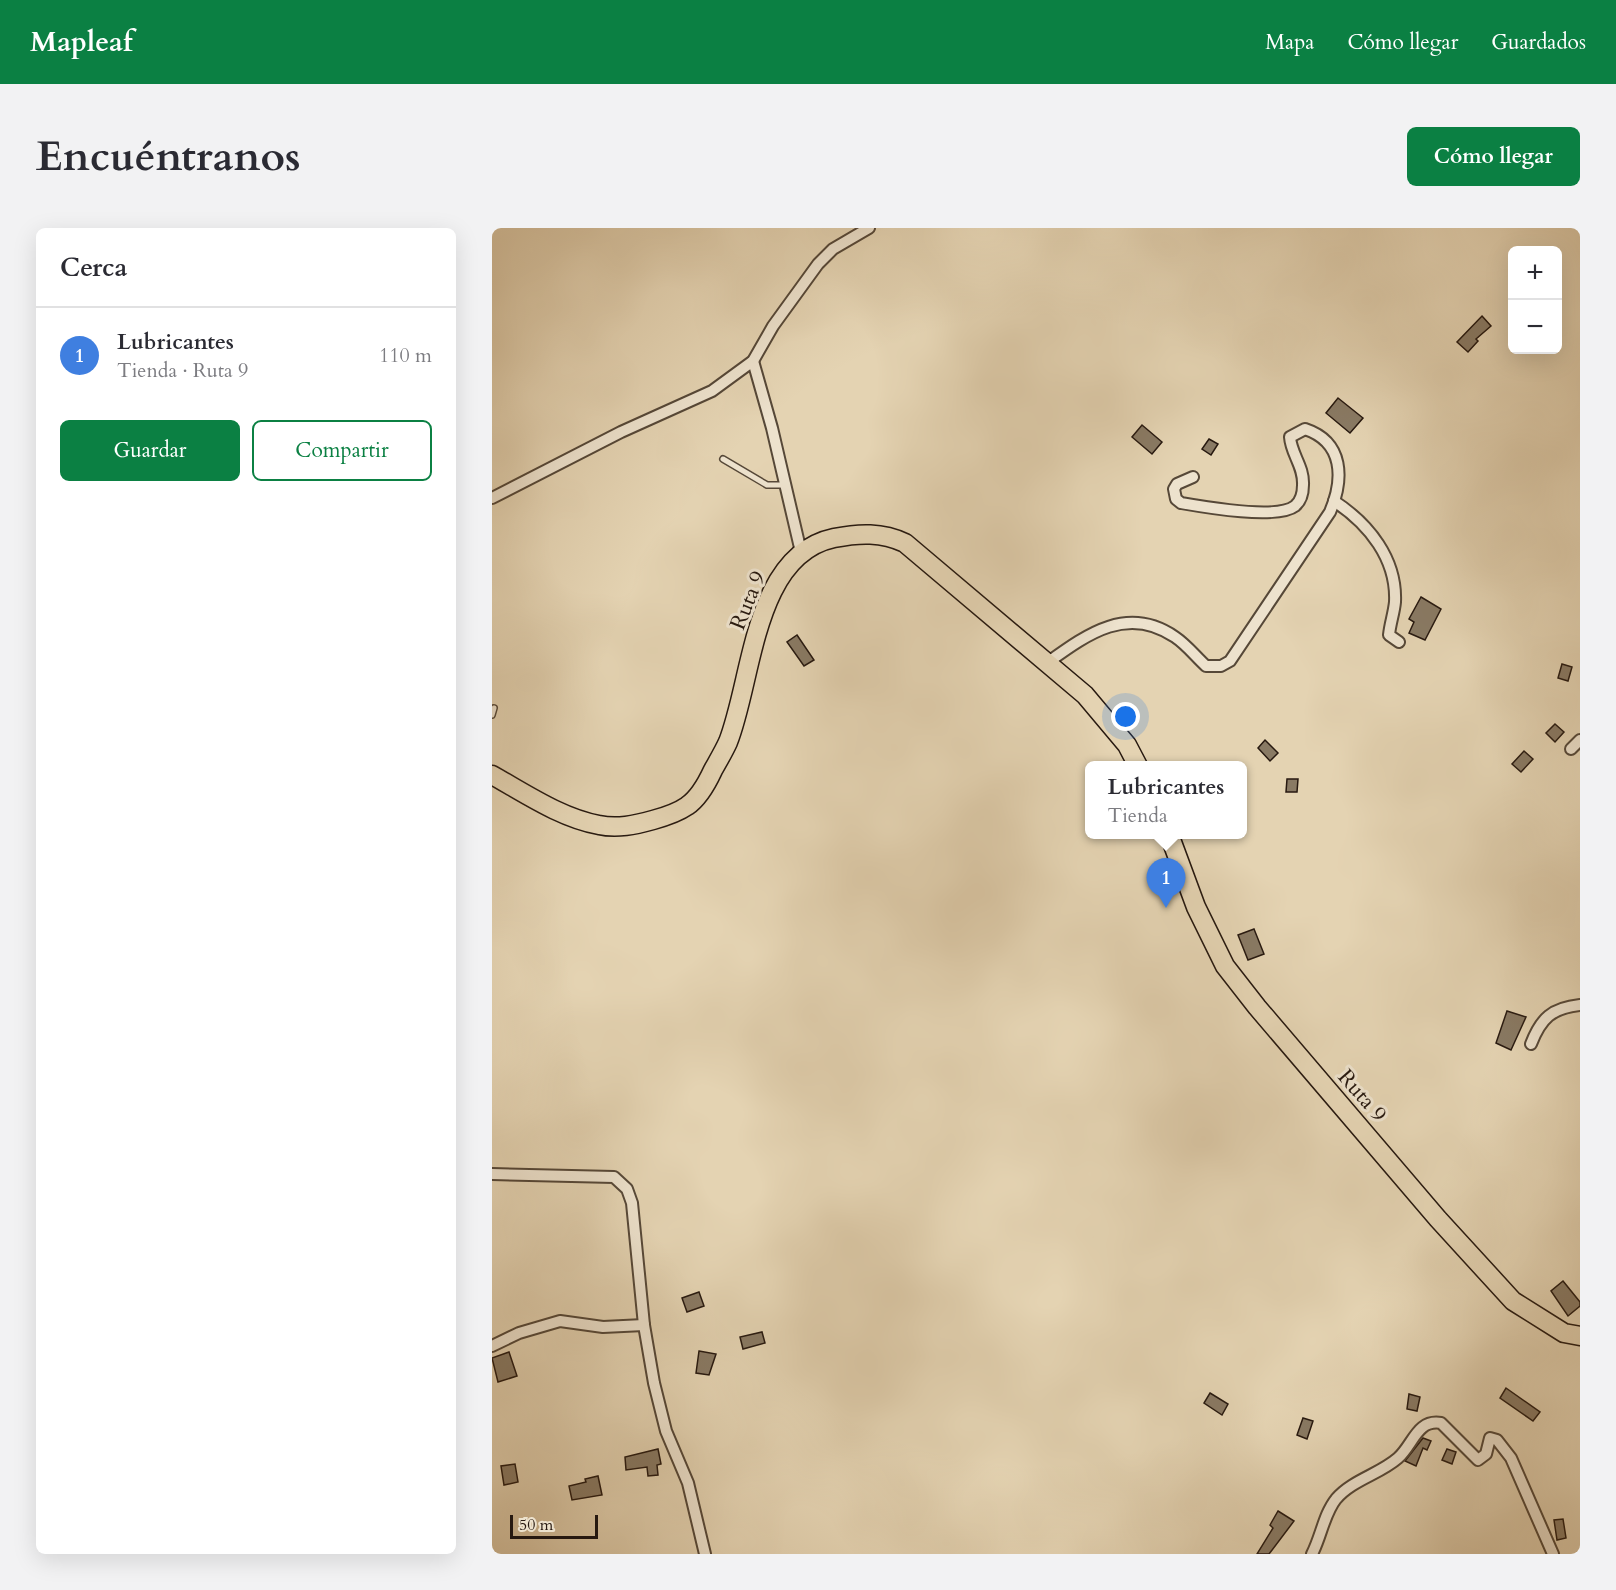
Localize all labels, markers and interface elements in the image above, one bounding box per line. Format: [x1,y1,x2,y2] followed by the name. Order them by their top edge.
[30,23,133,61] text: Mapleaf
[1265,28,1314,57] text: Mapa
[1347,28,1458,57] text: Cómo llegar
[1491,28,1586,57] text: Guardados
[1407,127,1580,186] button: Cómo llegar
[36,128,301,185] text: Encuéntranos
[1508,246,1562,354] map controls
[1508,246,1562,300] button: +
[60,250,127,285] text: Cerca
[1508,300,1562,354] button: −
[117,327,234,357] text: Lubricantes
[74,342,85,369] text: 1
[379,342,432,369] text: 110 m
[117,357,248,384] text: Tienda · Ruta 9
[60,420,240,481] button: Guardar
[252,420,432,481] button: Compartir
[723,566,773,634] street label: Ruta 9
[1111,702,1140,731] your location
[1085,761,1247,839] popup
[1108,772,1225,802] text: Lubricantes
[1108,802,1168,829] text: Tienda
[1146,858,1186,908] pin: 1
[1331,1063,1394,1128] street label: Ruta 9
[510,1512,598,1540] scale bar
[519,1514,553,1536] text: 50 m

